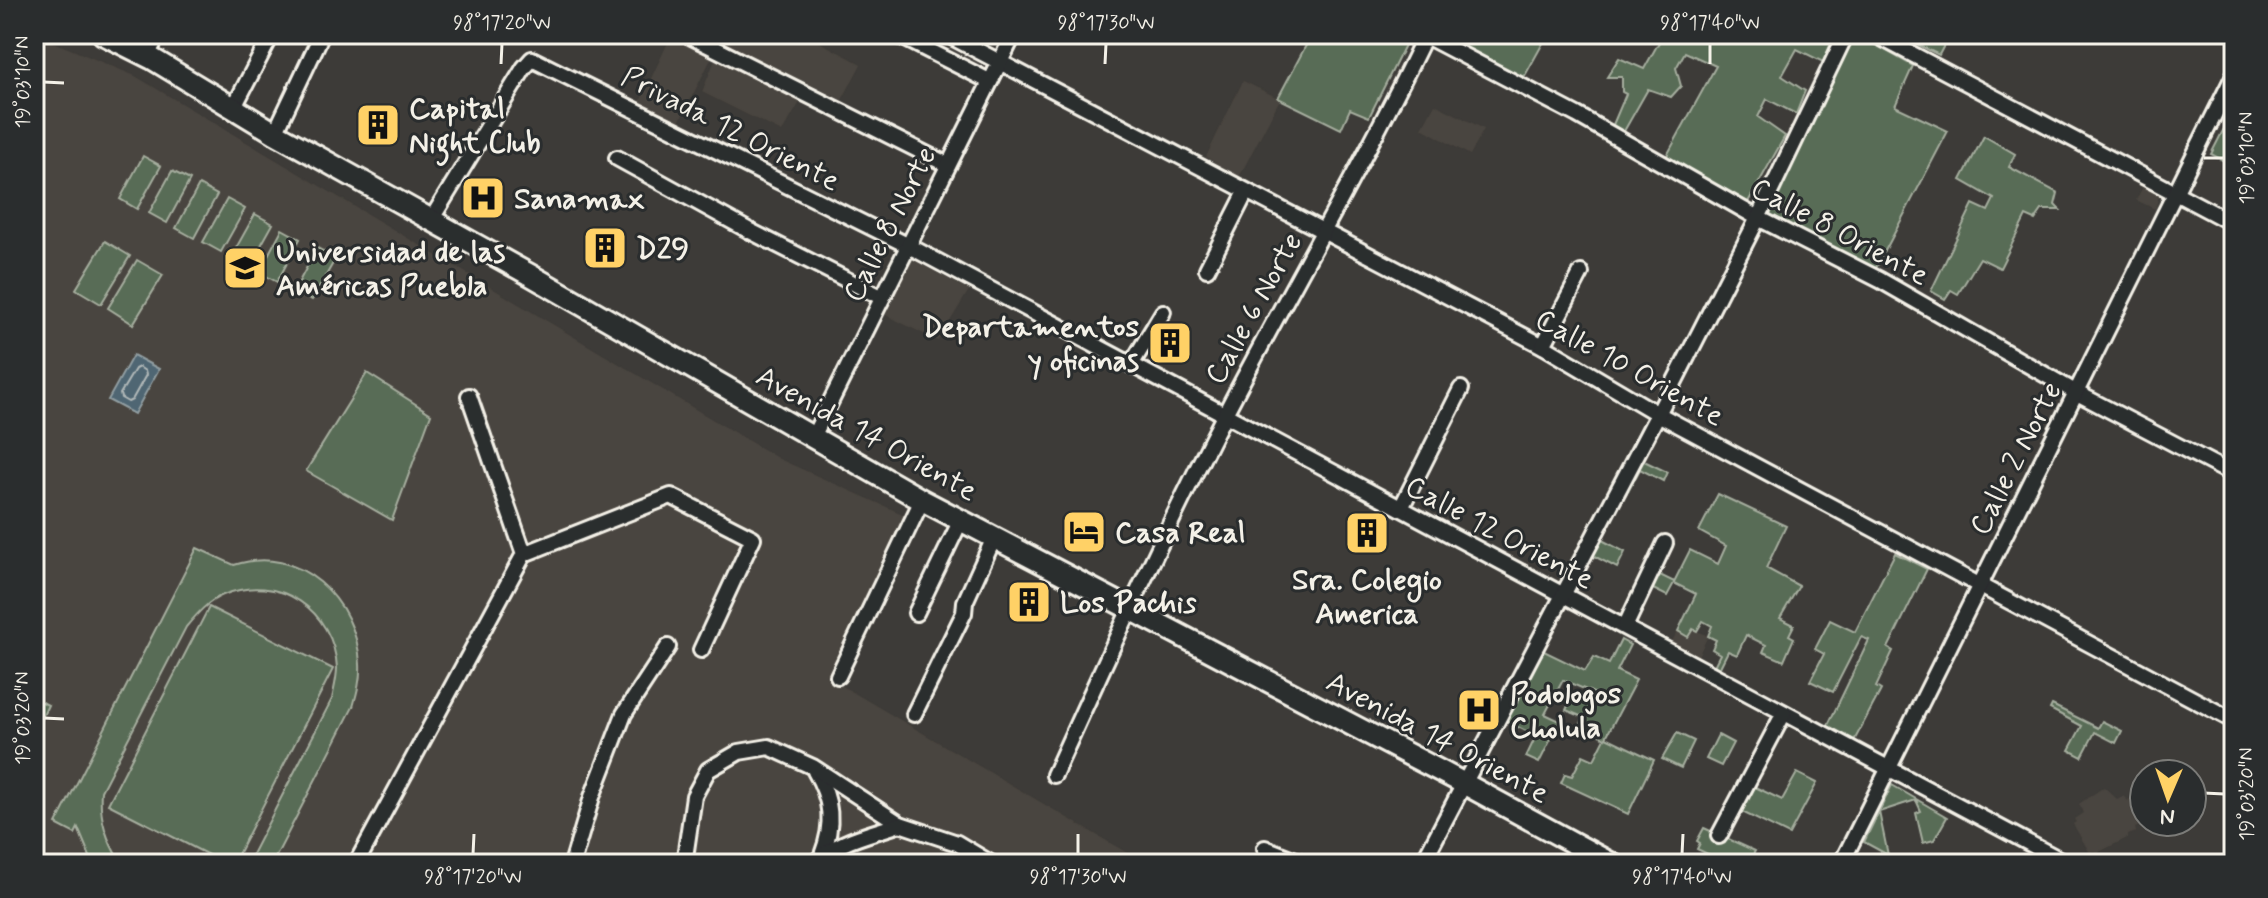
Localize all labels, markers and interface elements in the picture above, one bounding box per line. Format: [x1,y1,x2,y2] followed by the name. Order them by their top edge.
[453,10,551,37] text: 98°17'20"W
[1058,10,1154,37] text: 98°17'30"W
[1660,10,1760,37] text: 98°17'40"W
[10,36,37,128] text: 19°03'10"N
[614,57,846,201] street label: Privada 12 Oriente
[409,90,541,167] place label: Capital Night Club
[354,101,402,149] building icon: Capital Night Club
[2234,112,2261,204] text: 19°03'10"N
[834,140,946,309] street label: Calle 8 Norte
[1744,169,1935,296] street label: Calle 8 Oriente
[459,174,507,222] hospital icon: Sanamax
[514,180,645,219] place label: Sanamax
[581,224,629,272] building icon: D29
[1197,226,1312,392] street label: Calle 6 Norte
[636,230,689,269] place label: D29
[276,233,505,306] place label: Universidad de las Américas Puebla
[221,244,269,292] school or university icon: Universidad de las Américas Puebla
[1528,300,1731,436] street label: Calle 10 Oriente
[922,308,1140,381] place label: Departamentos y oficinas
[1146,319,1194,367] building icon: Departamentos y oficinas
[749,357,984,511] street label: Avenida 14 Oriente
[1961,375,2072,542] street label: Calle 2 Norte
[1398,467,1601,599] street label: Calle 12 Oriente
[1060,508,1108,556] hotel icon: Casa Real
[1343,509,1391,557] building icon: Sra. Colegio America
[1115,514,1246,553] place label: Casa Real
[1292,561,1442,634] place label: Sra. Colegio America
[1005,578,1053,626] building icon: Los Pachis
[1060,584,1197,623] place label: Los Pachis
[1319,663,1556,814] street label: Avenida 14 Oriente
[10,671,37,765] text: 19°03'20"N
[1510,675,1622,748] place label: Podologos Cholula
[1455,686,1503,734] hospital icon: Podologos Cholula
[2234,747,2261,841] text: 19°03'20"N
[2128,758,2208,838] north arrow
[2160,802,2175,830] text: N
[424,864,522,891] text: 98°17'20"W
[1030,864,1126,891] text: 98°17'30"W
[1632,864,1732,891] text: 98°17'40"W

